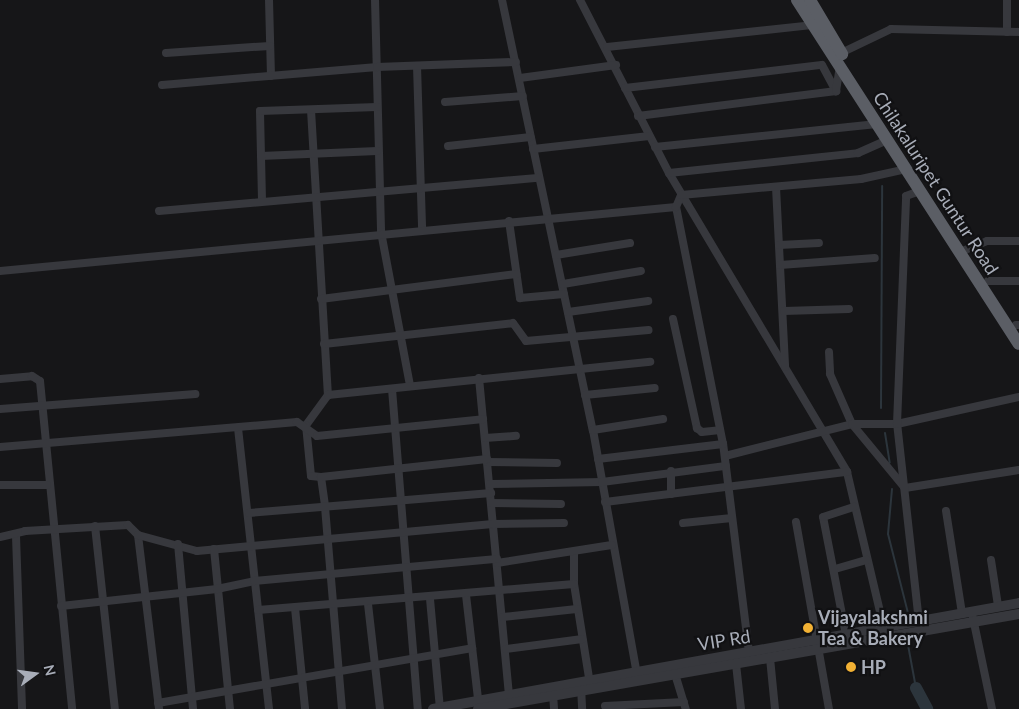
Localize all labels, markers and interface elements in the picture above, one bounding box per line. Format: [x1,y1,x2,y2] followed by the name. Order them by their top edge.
[869,87,1003,279] street label: Chilakaluripet Guntur Road
[818,607,928,650] place label: Vijayalakshmi Tea & Bakery
[802,622,814,634] marker: Vijayalakshmi Tea & Bakery
[696,625,752,655] street label: VIP Rd
[10,649,60,699] north arrow
[861,656,886,678] place label: HP
[845,661,857,673] marker: HP
[40,663,60,678] text: N

